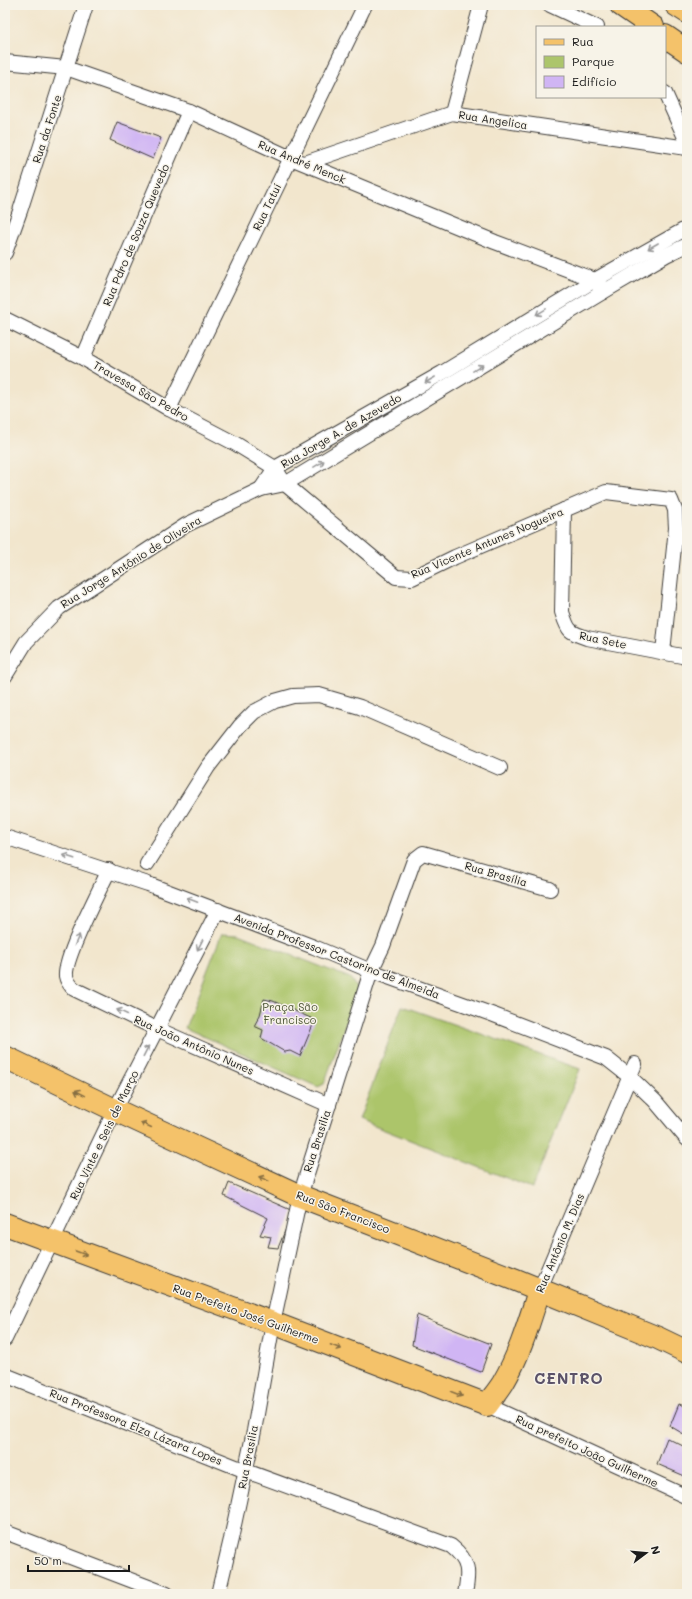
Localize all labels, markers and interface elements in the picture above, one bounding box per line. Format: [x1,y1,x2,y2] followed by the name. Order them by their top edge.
[536,26,666,98] legend
[572,33,594,49] text: Rua
[572,53,615,69] text: Parque
[572,73,616,89] text: Edifício
[28,92,65,165] street label: Rua da Fonte
[457,107,529,132] street label: Rua Angelica
[256,136,349,187] street label: Rua André Menck
[99,161,172,308] street label: Rua Pdro de Souza Quevedo
[249,181,284,233] street label: Rua Tatuí
[648,242,659,250] one-way arrow
[535,309,547,317] one-way arrow
[91,357,192,424] street label: Travessa São Pedro
[472,364,483,372] one-way arrow
[424,376,436,384] one-way arrow
[278,390,404,471] street label: Rua Jorge A. de Azevedo
[313,460,324,468] one-way arrow
[408,503,566,582] street label: Rua Vicente Antunes Nogueira
[58,512,204,611] street label: Rua Jorge Antônio de Oliveira
[578,627,628,652] street label: Rua Sete
[63,853,76,860] one-way arrow
[463,857,529,890] street label: Rua Brasília
[186,896,198,904] one-way arrow
[232,909,442,1002] street label: Avenida Professor Castorino de Almeida
[74,935,81,947] one-way arrow
[196,939,203,951] one-way arrow
[262,999,318,1027] park label: Praça São Francisco
[116,1008,128,1015] one-way arrow
[132,1011,257,1078] street label: Rua João Antônio Nunes
[142,1045,150,1057] one-way arrow
[66,1067,142,1202] street label: Rua Vinte e Seis de Março
[74,1089,86,1096] one-way arrow
[299,1108,334,1174] street label: Rua Brasília
[141,1121,153,1128] one-way arrow
[259,1175,271,1182] one-way arrow
[294,1187,393,1237] street label: Rua São Francisco
[532,1191,587,1295] street label: Rua Antônio M. Dias
[74,1250,86,1258] one-way arrow
[171,1280,321,1347] street label: Rua Prefeito José Guilherme
[330,1344,342,1352] one-way arrow
[534,1368,604,1388] district label: CENTRO
[48,1385,225,1468] street label: Rua Professora Elza Lázara Lopes
[451,1390,463,1398] one-way arrow
[513,1411,661,1490] street label: Rua prefeito João Guilherme
[234,1424,261,1490] street label: Rua Brasília
[626,1533,666,1573] north arrow
[648,1544,664,1556] text: N
[28,1547,129,1573] scale bar
[34,1552,62,1568] text: 50 m

